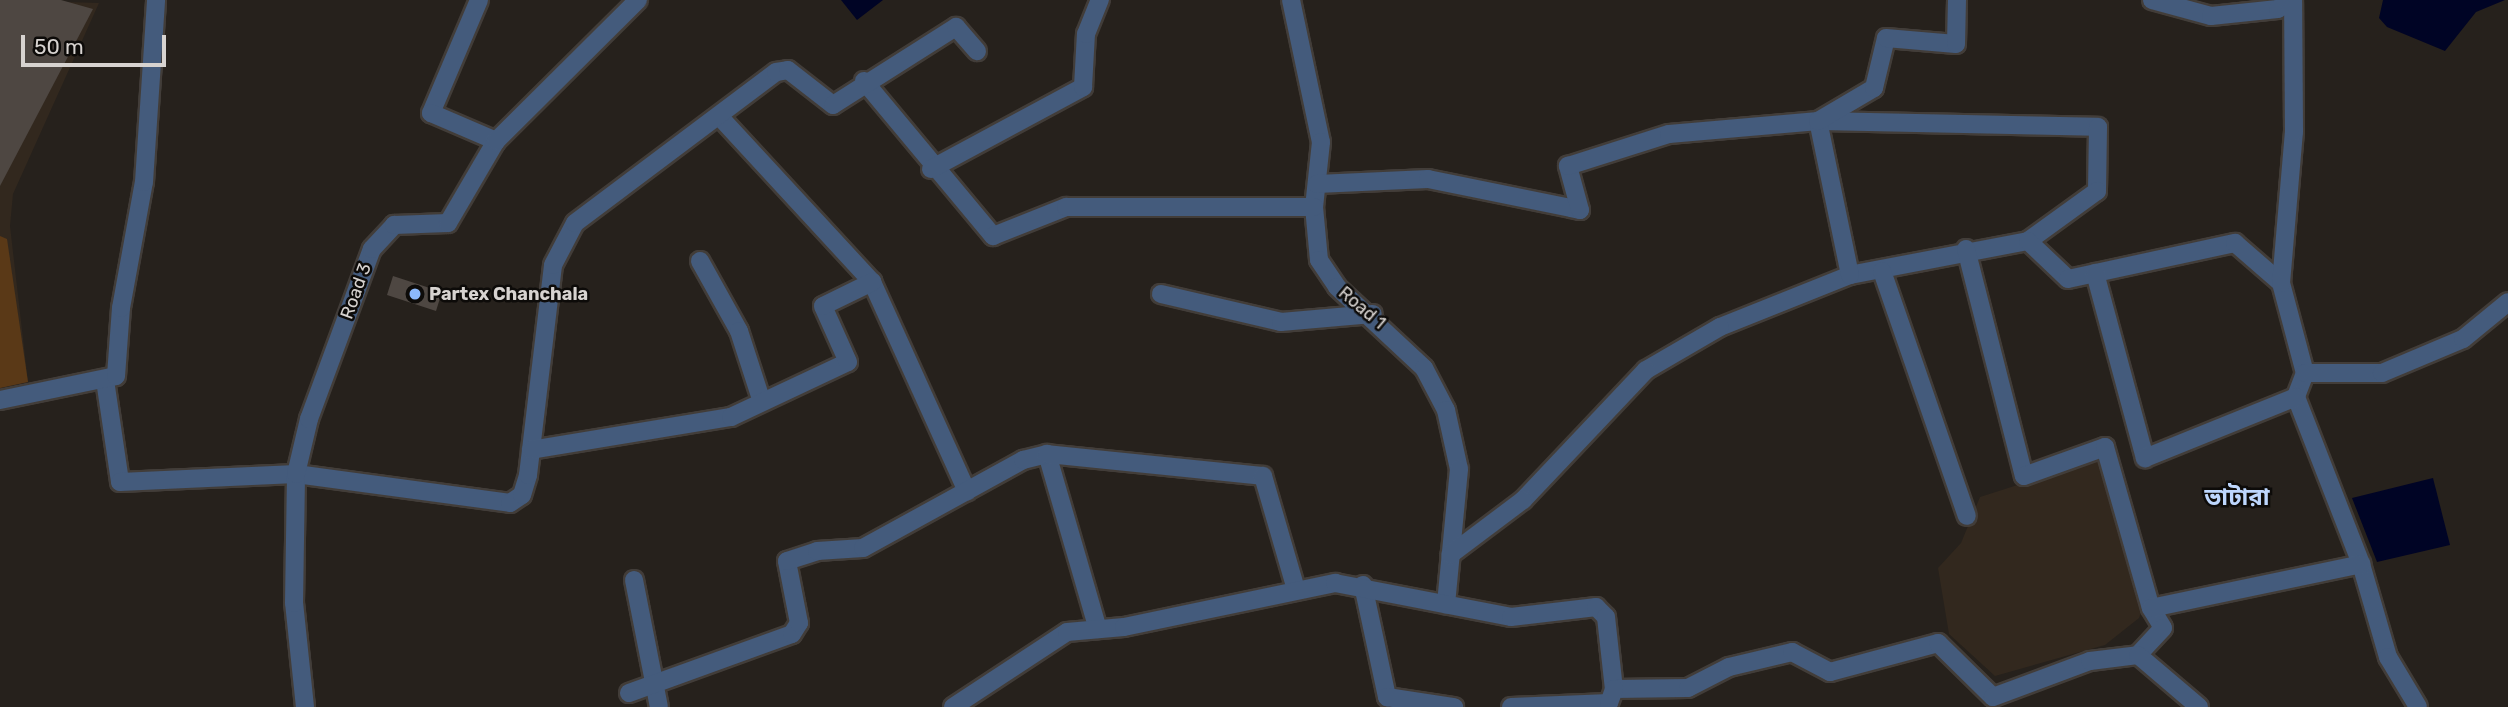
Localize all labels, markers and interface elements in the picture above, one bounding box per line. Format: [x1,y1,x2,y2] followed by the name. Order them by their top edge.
[24,21,170,65] scale bar
[34,34,84,59] text: 50 m
[336,260,376,322] street label: Road 3
[1334,282,1390,334] street label: Road 1
[429,283,588,305] place label: Partex Chanchala
[407,286,423,302] marker: Partex Chanchala
[2204,484,2270,512] district label: ভাটারা

